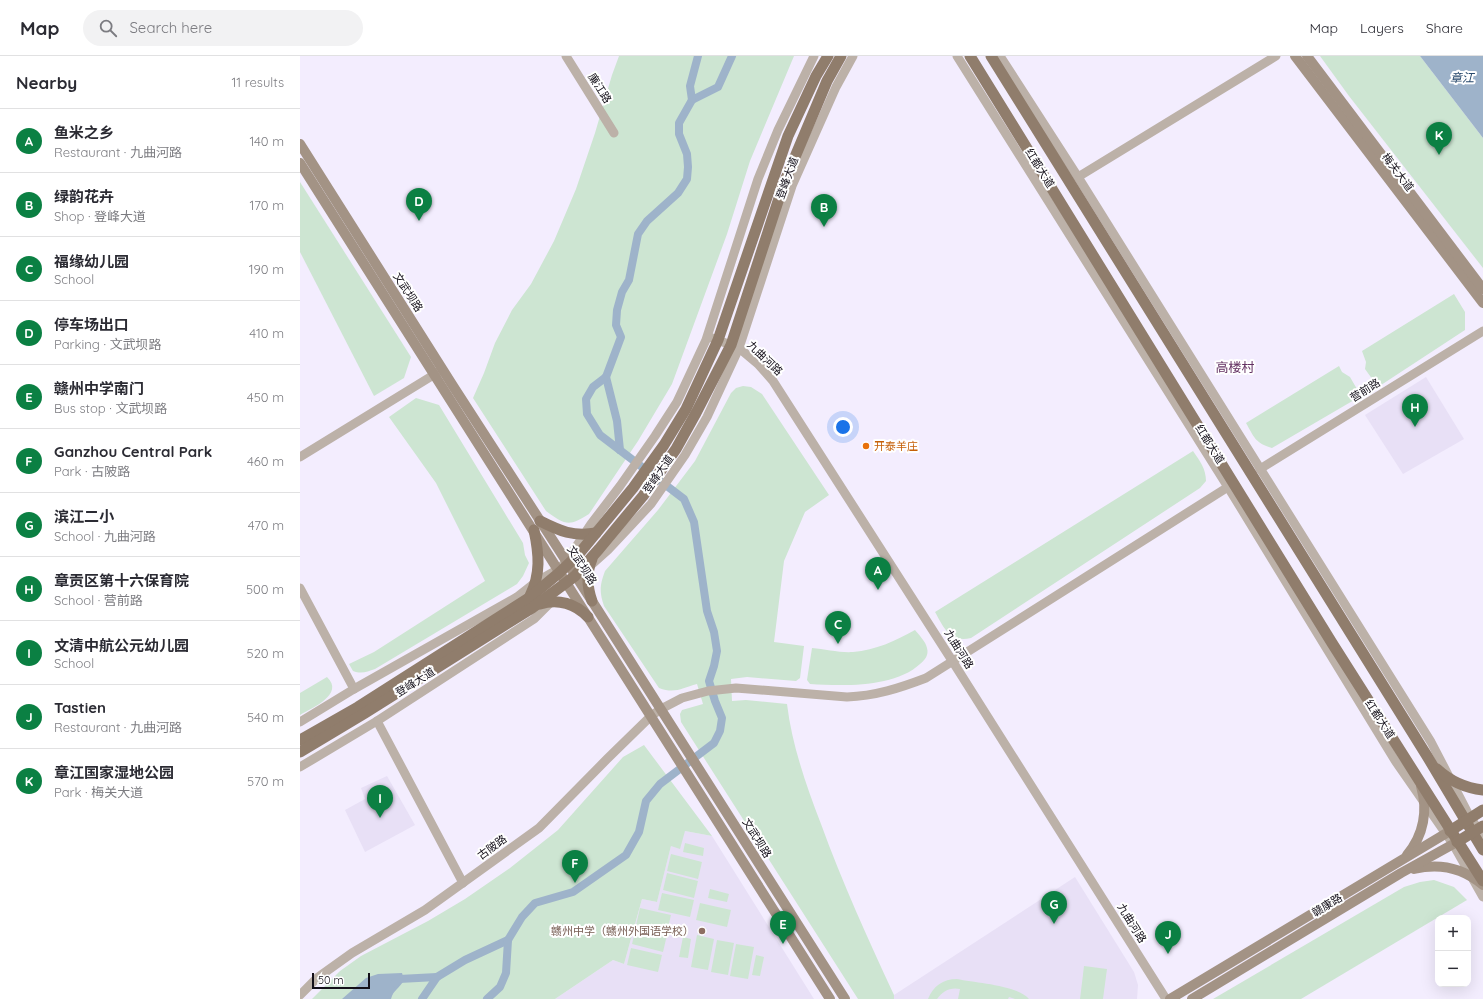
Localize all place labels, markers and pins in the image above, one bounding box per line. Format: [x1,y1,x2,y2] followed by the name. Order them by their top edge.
[1426,122,1452,155] pin: K
[406,188,432,221] pin: D
[811,194,837,227] pin: B
[1402,394,1428,427] pin: H
[874,439,918,453] place label: 开泰羊庄
[861,441,871,451] marker: 开泰羊庄
[865,557,891,590] pin: A
[825,611,851,644] pin: C
[367,785,393,818] pin: I
[562,850,588,883] pin: F
[1041,891,1067,924] pin: G
[770,911,796,944] pin: E
[1155,921,1181,954] pin: J
[551,924,694,938] place label: 赣州中学（赣州外国语学校）
[697,926,707,936] marker: 赣州中学（赣州外国语学校）

